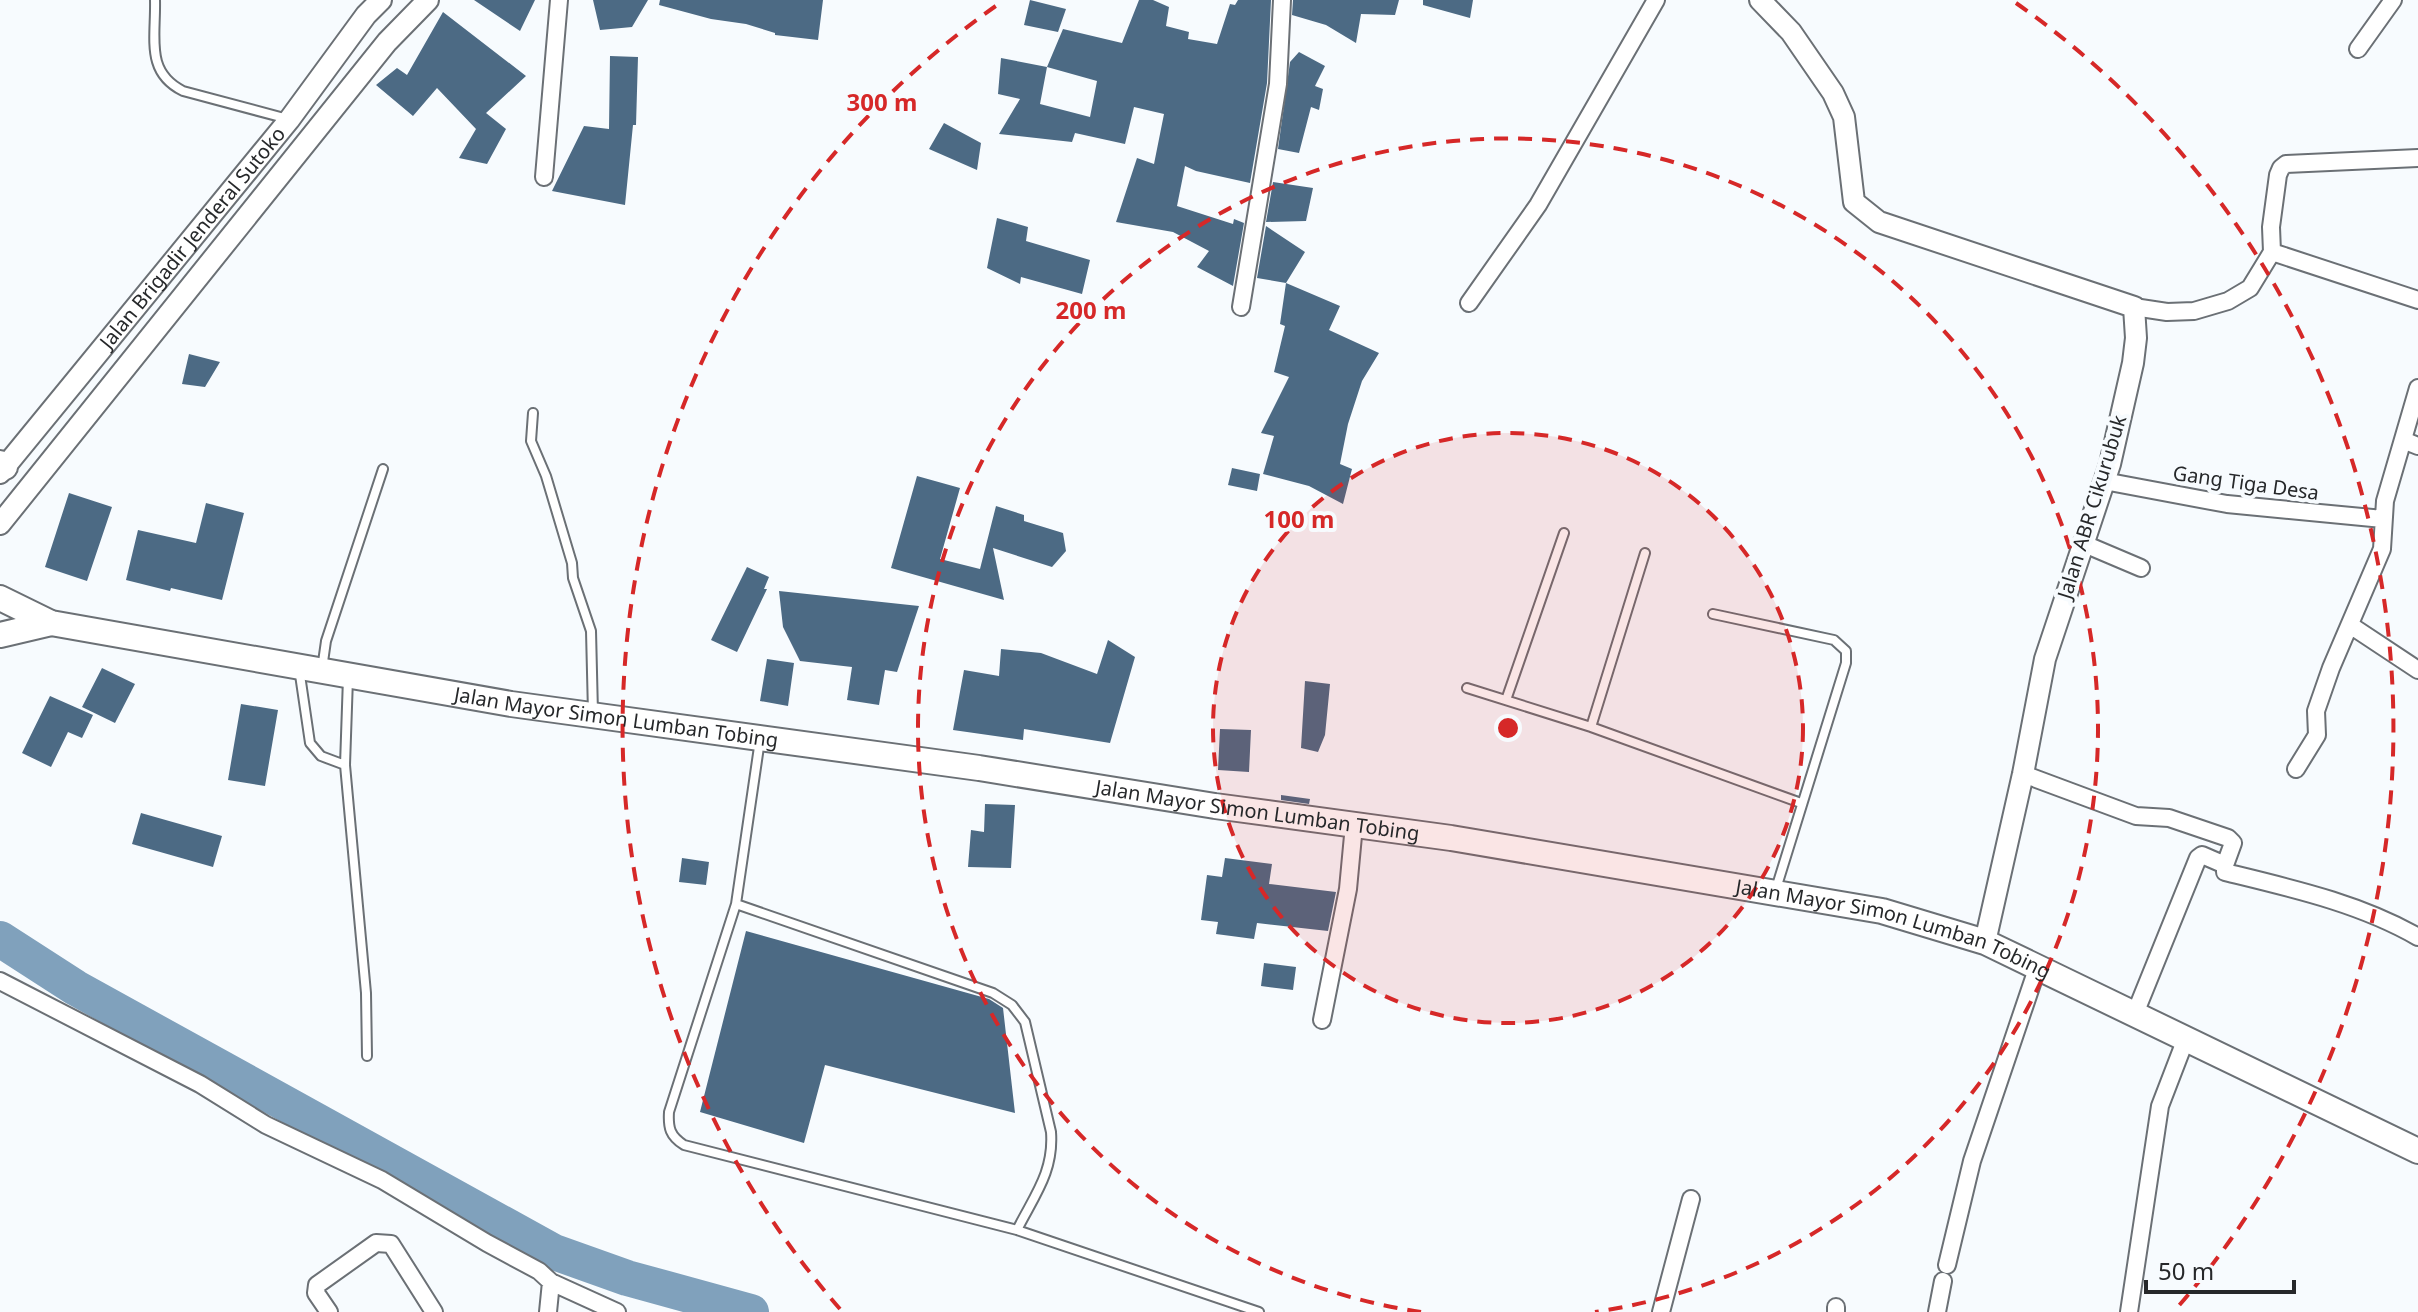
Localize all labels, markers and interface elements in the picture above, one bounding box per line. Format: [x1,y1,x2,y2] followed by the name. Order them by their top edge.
[847,85,917,118] text: 300 m
[92,121,291,356] street label: Jalan Brigadir Jenderal Sutoko
[1056,293,1126,326] text: 200 m
[2050,411,2132,604] street label: Jalan ABR Cikurubuk
[2171,459,2321,506] street label: Gang Tiga Desa
[1264,502,1334,535] text: 100 m
[450,680,780,753] street label: Jalan Mayor Simon Lumban Tobing
[1494,714,1522,742] centre of rings
[1092,773,1421,847] street label: Jalan Mayor Simon Lumban Tobing
[1732,872,2055,985] street label: Jalan Mayor Simon Lumban Tobing
[2146,1244,2294,1294] scale bar
[2158,1254,2214,1287] text: 50 m

